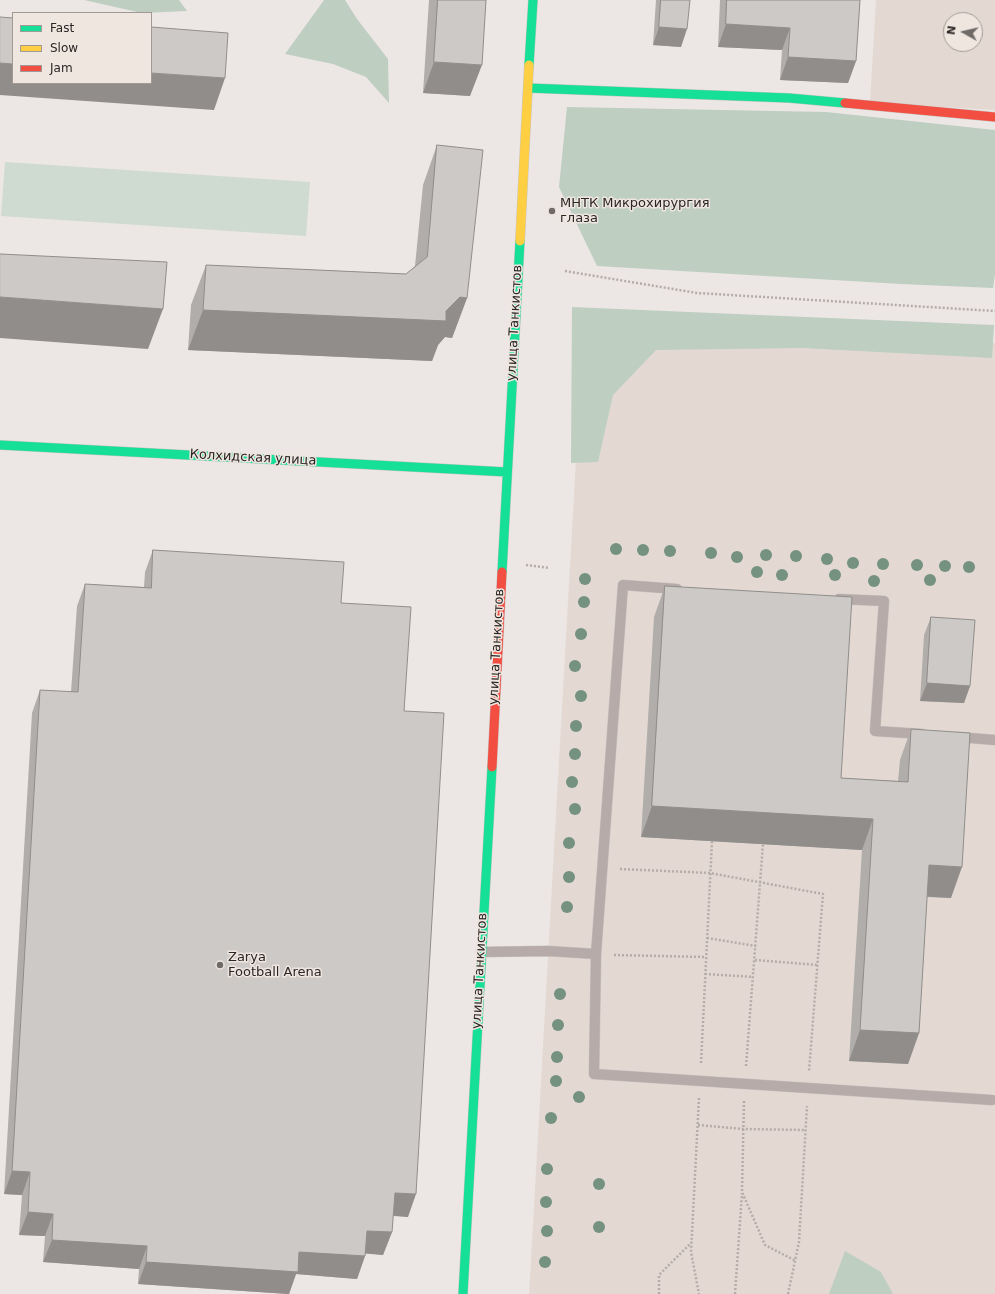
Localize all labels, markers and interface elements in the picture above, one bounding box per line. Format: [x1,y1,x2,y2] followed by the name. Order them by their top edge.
[12,12,152,84] legend
[943,12,983,52] north arrow
[50,21,74,35] text: Fast
[945,25,959,36] text: N
[50,41,78,55] text: Slow
[50,61,73,75] text: Jam
[560,196,709,227] place label: МНТК Микрохирургия глаза
[547,206,557,216] marker: МНТК Микрохирургия глаза
[504,264,526,382] street label: улица Танкистов
[189,447,317,469] street label: Колхидская улица
[486,588,508,706] street label: улица Танкистов
[469,912,491,1030] street label: улица Танкистов
[228,950,322,981] place label: Zarya Football Arena
[215,960,225,970] marker: Zarya Football Arena

